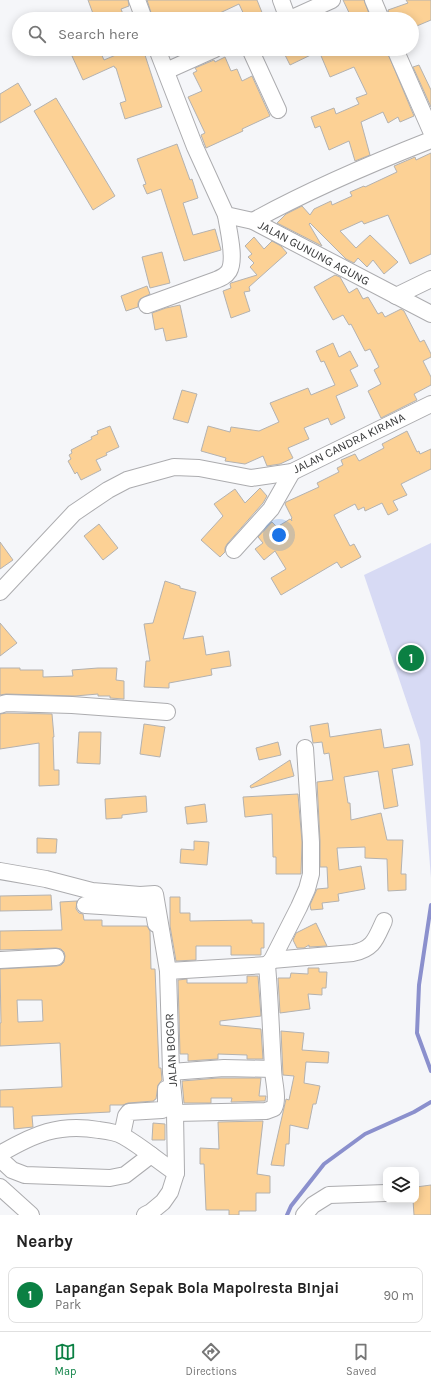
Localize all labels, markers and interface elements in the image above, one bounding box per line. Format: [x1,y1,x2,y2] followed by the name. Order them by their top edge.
[12,12,419,56] search box
[26,23,48,45] icon: search
[58,25,139,43] text: Search here
[256,218,372,288] street label: JALAN GUNUNG AGUNG
[291,410,407,476] street label: JALAN CANDRA KIRANA
[269,525,289,545] your location
[398,643,424,673] pin: 1
[162,1013,180,1087] street label: JALAN BOGOR
[383,1167,419,1203] map controls
[383,1167,419,1203] button: layers
[16,1231,73,1251] text: Nearby
[55,1279,339,1297] text: Lapangan Sepak Bola Mapolresta BInjai
[28,1288,32,1303] text: 1
[383,1288,414,1303] text: 90 m
[55,1297,81,1312] text: Park
[54,1341,76,1378] tab: Map
[185,1341,237,1378] tab: Directions
[346,1341,377,1378] tab: Saved

